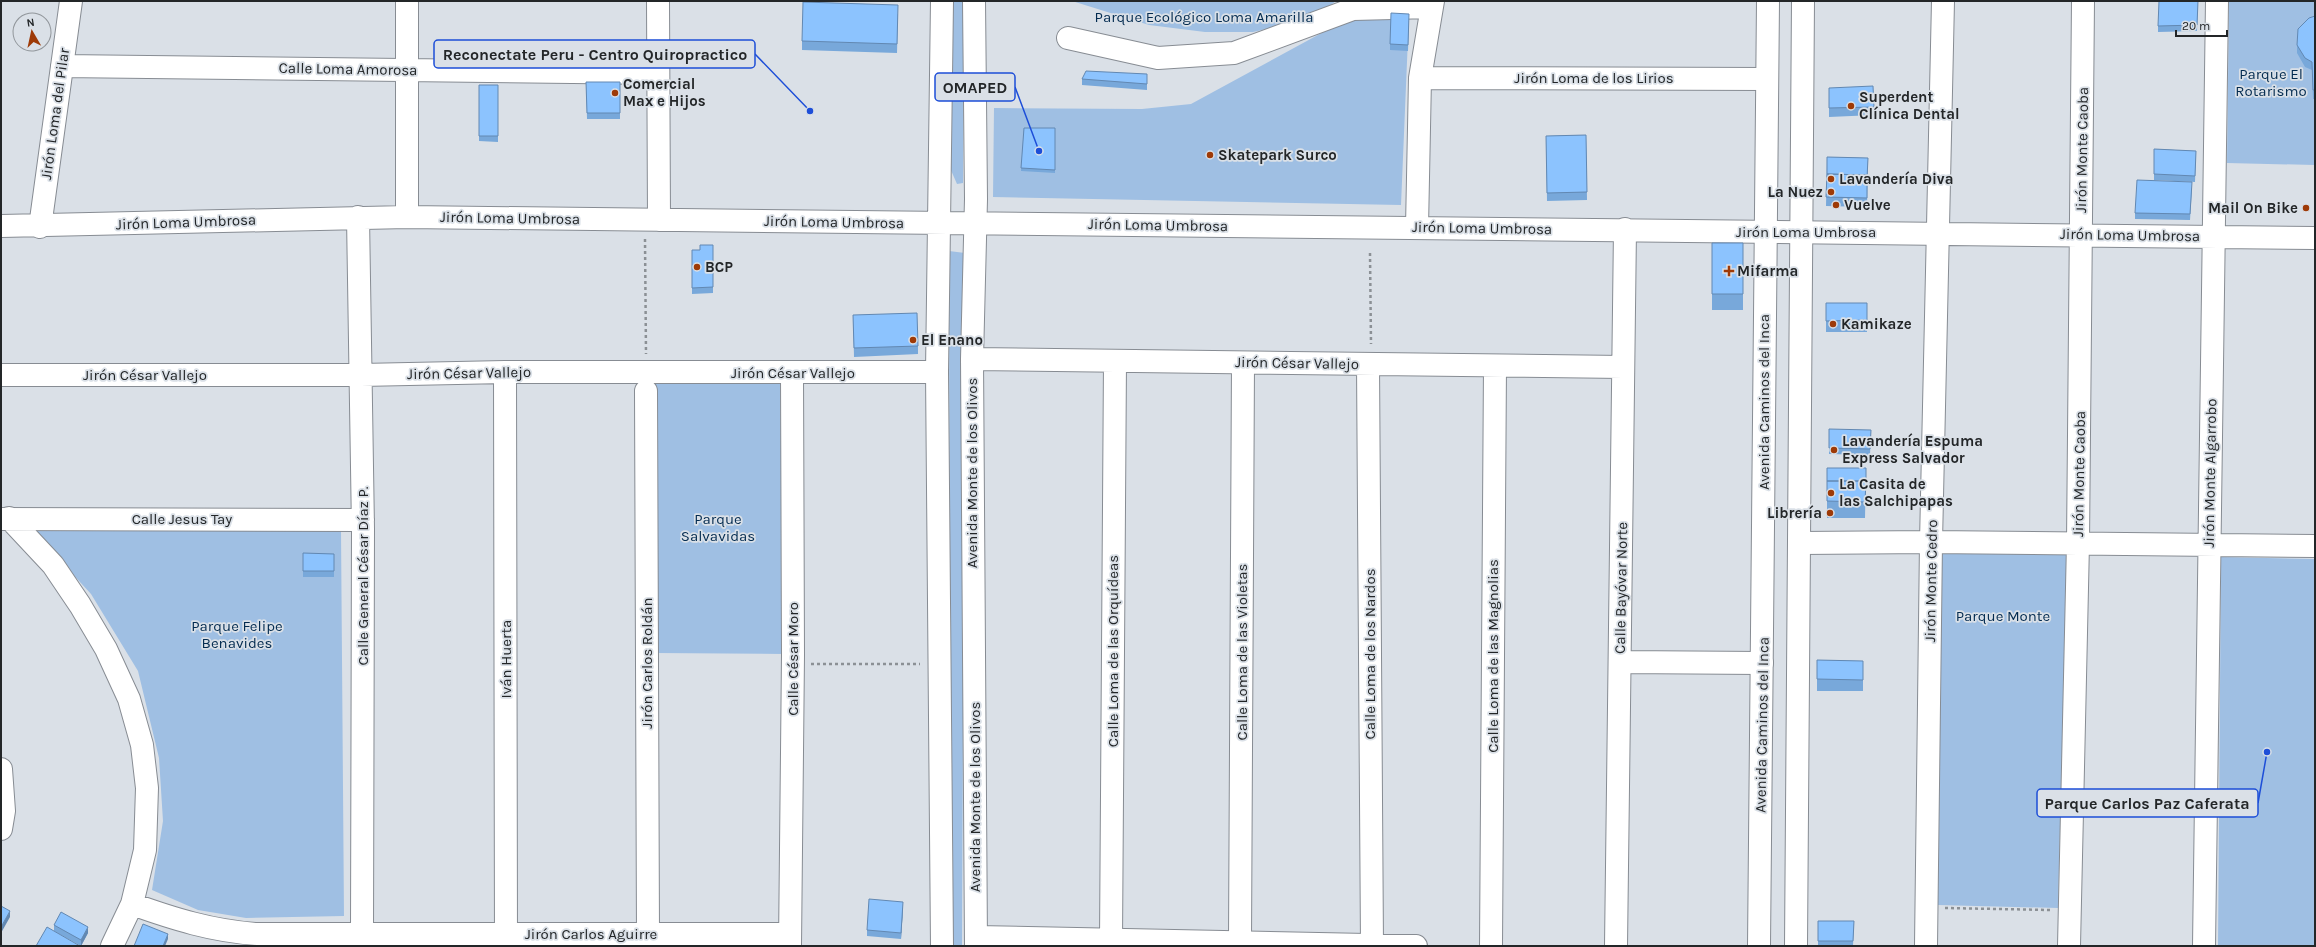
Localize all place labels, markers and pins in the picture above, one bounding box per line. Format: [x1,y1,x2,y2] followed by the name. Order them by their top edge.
[434,40,755,68] callout: Reconectate Peru - Centro Quiropractico
[935,73,1015,101] callout: OMAPED
[623,75,706,110] place label: Comercial Max e Hijos
[610,88,620,98] marker: Comercial Max e Hijos
[1859,88,1960,123] place label: Superdent Clínica Dental
[1846,101,1856,111] marker: Superdent Clínica Dental
[1218,146,1337,164] place label: Skatepark Surco
[1205,150,1215,160] marker: Skatepark Surco
[1839,170,1953,188] place label: Lavandería Diva
[1826,174,1836,184] marker: Lavandería Diva
[1767,183,1823,201] place label: La Nuez
[1826,187,1836,197] marker: La Nuez
[1844,196,1891,214] place label: Vuelve
[2208,199,2298,217] place label: Mail On Bike
[1831,200,1841,210] marker: Vuelve
[2301,203,2311,213] marker: Mail On Bike
[705,258,733,276] place label: BCP
[692,262,702,272] marker: BCP
[1737,262,1798,280] place label: Mifarma
[1724,266,1734,276] marker: Mifarma
[1841,315,1912,333] place label: Kamikaze
[1828,319,1838,329] marker: Kamikaze
[921,331,983,349] place label: El Enano
[908,335,918,345] marker: El Enano
[1842,432,1983,467] place label: Lavandería Espuma Express Salvador
[1829,445,1839,455] marker: Lavandería Espuma Express Salvador
[1839,475,1953,510] place label: La Casita de las Salchipapas
[1826,488,1836,498] marker: La Casita de las Salchipapas
[1767,504,1822,522] place label: Librería
[1825,508,1835,518] marker: Librería
[2037,789,2258,817] callout: Parque Carlos Paz Caferata

